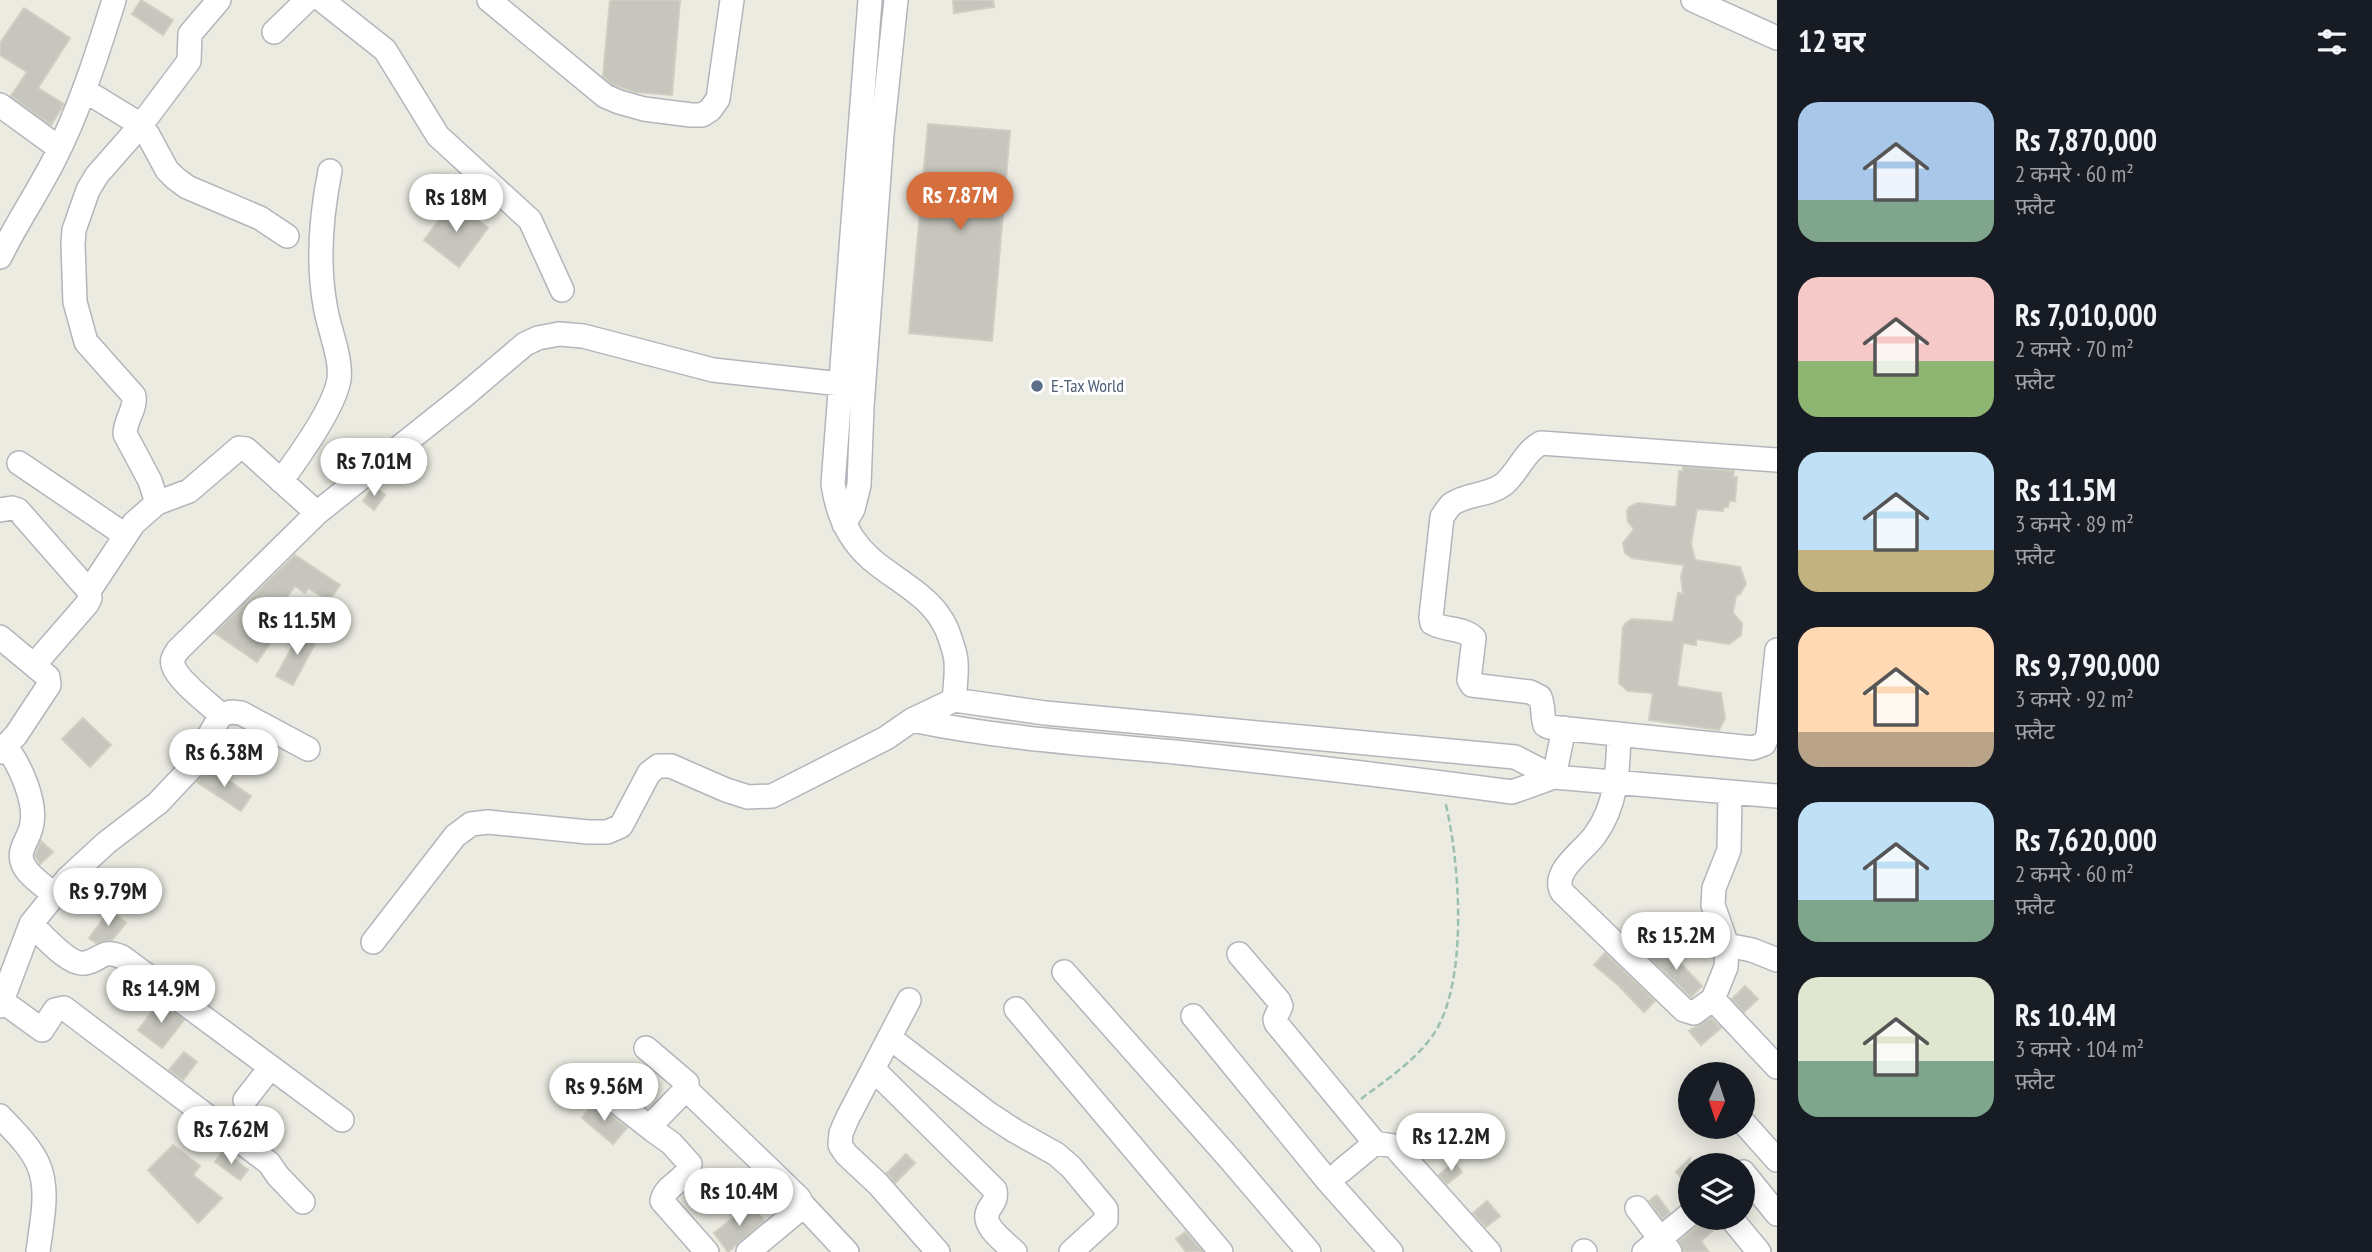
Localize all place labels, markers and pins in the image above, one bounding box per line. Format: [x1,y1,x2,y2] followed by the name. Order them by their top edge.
[888,173,1032,232] pin: Rs 7.87M
[399,174,513,234] pin: Rs 18M
[1051,374,1124,397] place label: E-Tax World
[1029,378,1045,394] marker: E-Tax World
[302,438,446,498] pin: Rs 7.01M
[225,598,369,657] pin: Rs 11.5M
[152,730,296,789] pin: Rs 6.38M
[36,869,180,928] pin: Rs 9.79M
[1604,912,1748,972] pin: Rs 15.2M
[89,965,233,1025] pin: Rs 14.9M
[532,1064,676,1123] pin: Rs 9.56M
[159,1106,303,1166] pin: Rs 7.62M
[1379,1114,1523,1173] pin: Rs 12.2M
[667,1168,811,1228] pin: Rs 10.4M

